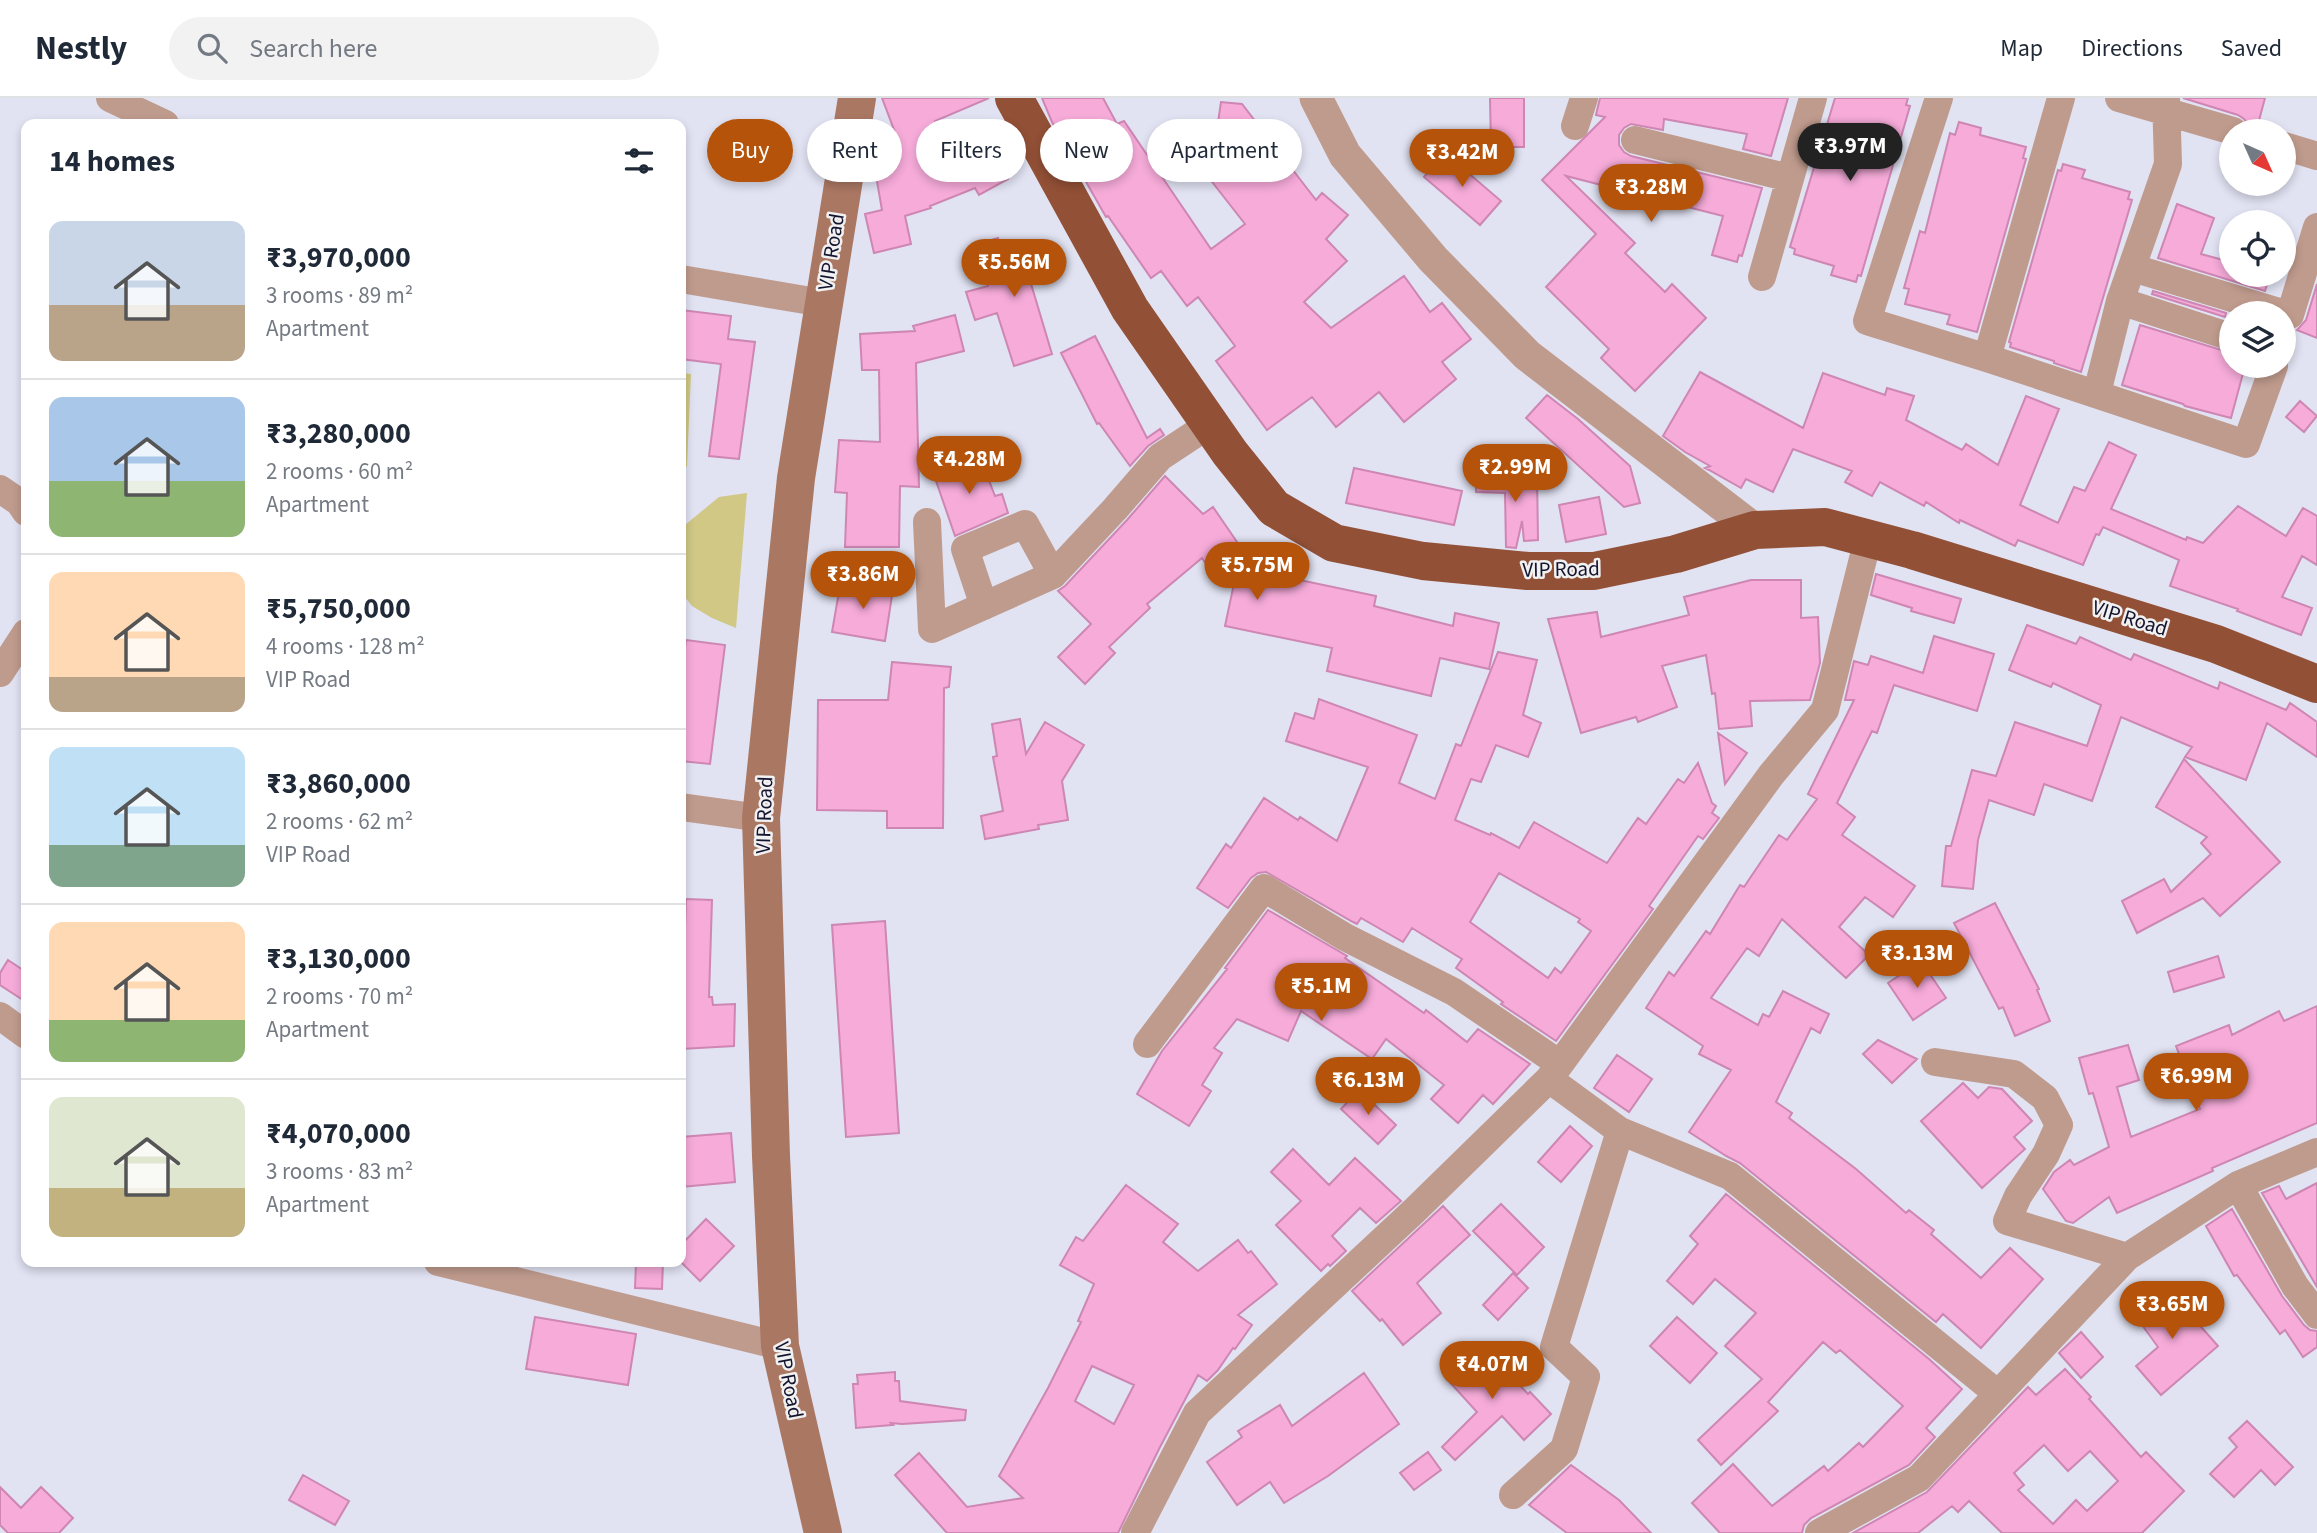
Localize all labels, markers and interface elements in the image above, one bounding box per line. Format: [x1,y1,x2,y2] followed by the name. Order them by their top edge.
[169,17,659,80] search box
[35,25,127,72] text: Nestly
[193,29,231,67] icon: search
[249,30,377,67] text: Search here
[2000,31,2043,66] text: Map
[2081,31,2183,66] text: Directions
[2221,31,2282,66] text: Saved
[707,119,793,182] chip: Buy
[807,119,902,182] chip: Rent
[916,119,1026,182] chip: Filters
[1040,119,1133,182] chip: New
[1147,119,1302,182] chip: Apartment
[2219,119,2296,196] north arrow
[2219,119,2296,378] map controls
[1793,123,1907,183] pin: ₹3.97M
[1813,129,1887,162] text: ₹3.97M
[1405,130,1519,189] pin: ₹3.42M
[1425,135,1499,168] text: ₹3.42M
[49,140,175,183] text: 14 homes
[620,142,658,180] icon: filters
[1594,164,1708,224] pin: ₹3.28M
[1614,170,1688,203] text: ₹3.28M
[2219,210,2296,287] button: locate
[810,211,852,293] street label: VIP Road
[266,236,411,279] text: ₹3,970,000
[957,240,1071,299] pin: ₹5.56M
[977,245,1051,278] text: ₹5.56M
[105,249,189,333] icon: home
[266,279,413,312] text: 3 rooms · 89 m²
[2219,301,2296,378] button: layers
[266,312,369,345] text: Apartment
[266,412,411,455] text: ₹3,280,000
[105,425,189,509] icon: home
[912,436,1026,496] pin: ₹4.28M
[932,442,1006,475] text: ₹4.28M
[1458,444,1572,504] pin: ₹2.99M
[1478,450,1552,483] text: ₹2.99M
[266,455,413,488] text: 2 rooms · 60 m²
[266,488,369,521] text: Apartment
[1200,542,1314,602] pin: ₹5.75M
[1220,548,1294,581] text: ₹5.75M
[806,552,920,611] pin: ₹3.86M
[1522,553,1600,585] street label: VIP Road
[826,557,900,590] text: ₹3.86M
[266,587,411,630] text: ₹5,750,000
[2089,592,2171,644] street label: VIP Road
[105,600,189,684] icon: home
[266,630,425,663] text: 4 rooms · 128 m²
[266,663,351,696] text: VIP Road
[266,762,411,805] text: ₹3,860,000
[105,775,189,859] icon: home
[748,776,780,854] street label: VIP Road
[266,805,413,838] text: 2 rooms · 62 m²
[266,838,351,871] text: VIP Road
[1860,930,1974,990] pin: ₹3.13M
[1880,936,1954,969] text: ₹3.13M
[266,937,411,980] text: ₹3,130,000
[105,950,189,1034] icon: home
[1272,964,1370,1023] pin: ₹5.1M
[1291,969,1351,1002] text: ₹5.1M
[266,980,413,1013] text: 2 rooms · 70 m²
[266,1013,369,1046] text: Apartment
[2139,1054,2253,1113] pin: ₹6.99M
[1311,1058,1425,1117] pin: ₹6.13M
[2159,1059,2233,1092] text: ₹6.99M
[1331,1063,1405,1096] text: ₹6.13M
[266,1112,411,1155] text: ₹4,070,000
[105,1125,189,1209] icon: home
[266,1155,413,1188] text: 3 rooms · 83 m²
[266,1188,369,1221] text: Apartment
[2115,1282,2229,1341] pin: ₹3.65M
[2135,1287,2209,1320] text: ₹3.65M
[767,1339,811,1421] street label: VIP Road
[1435,1342,1549,1401] pin: ₹4.07M
[1455,1347,1529,1380] text: ₹4.07M

